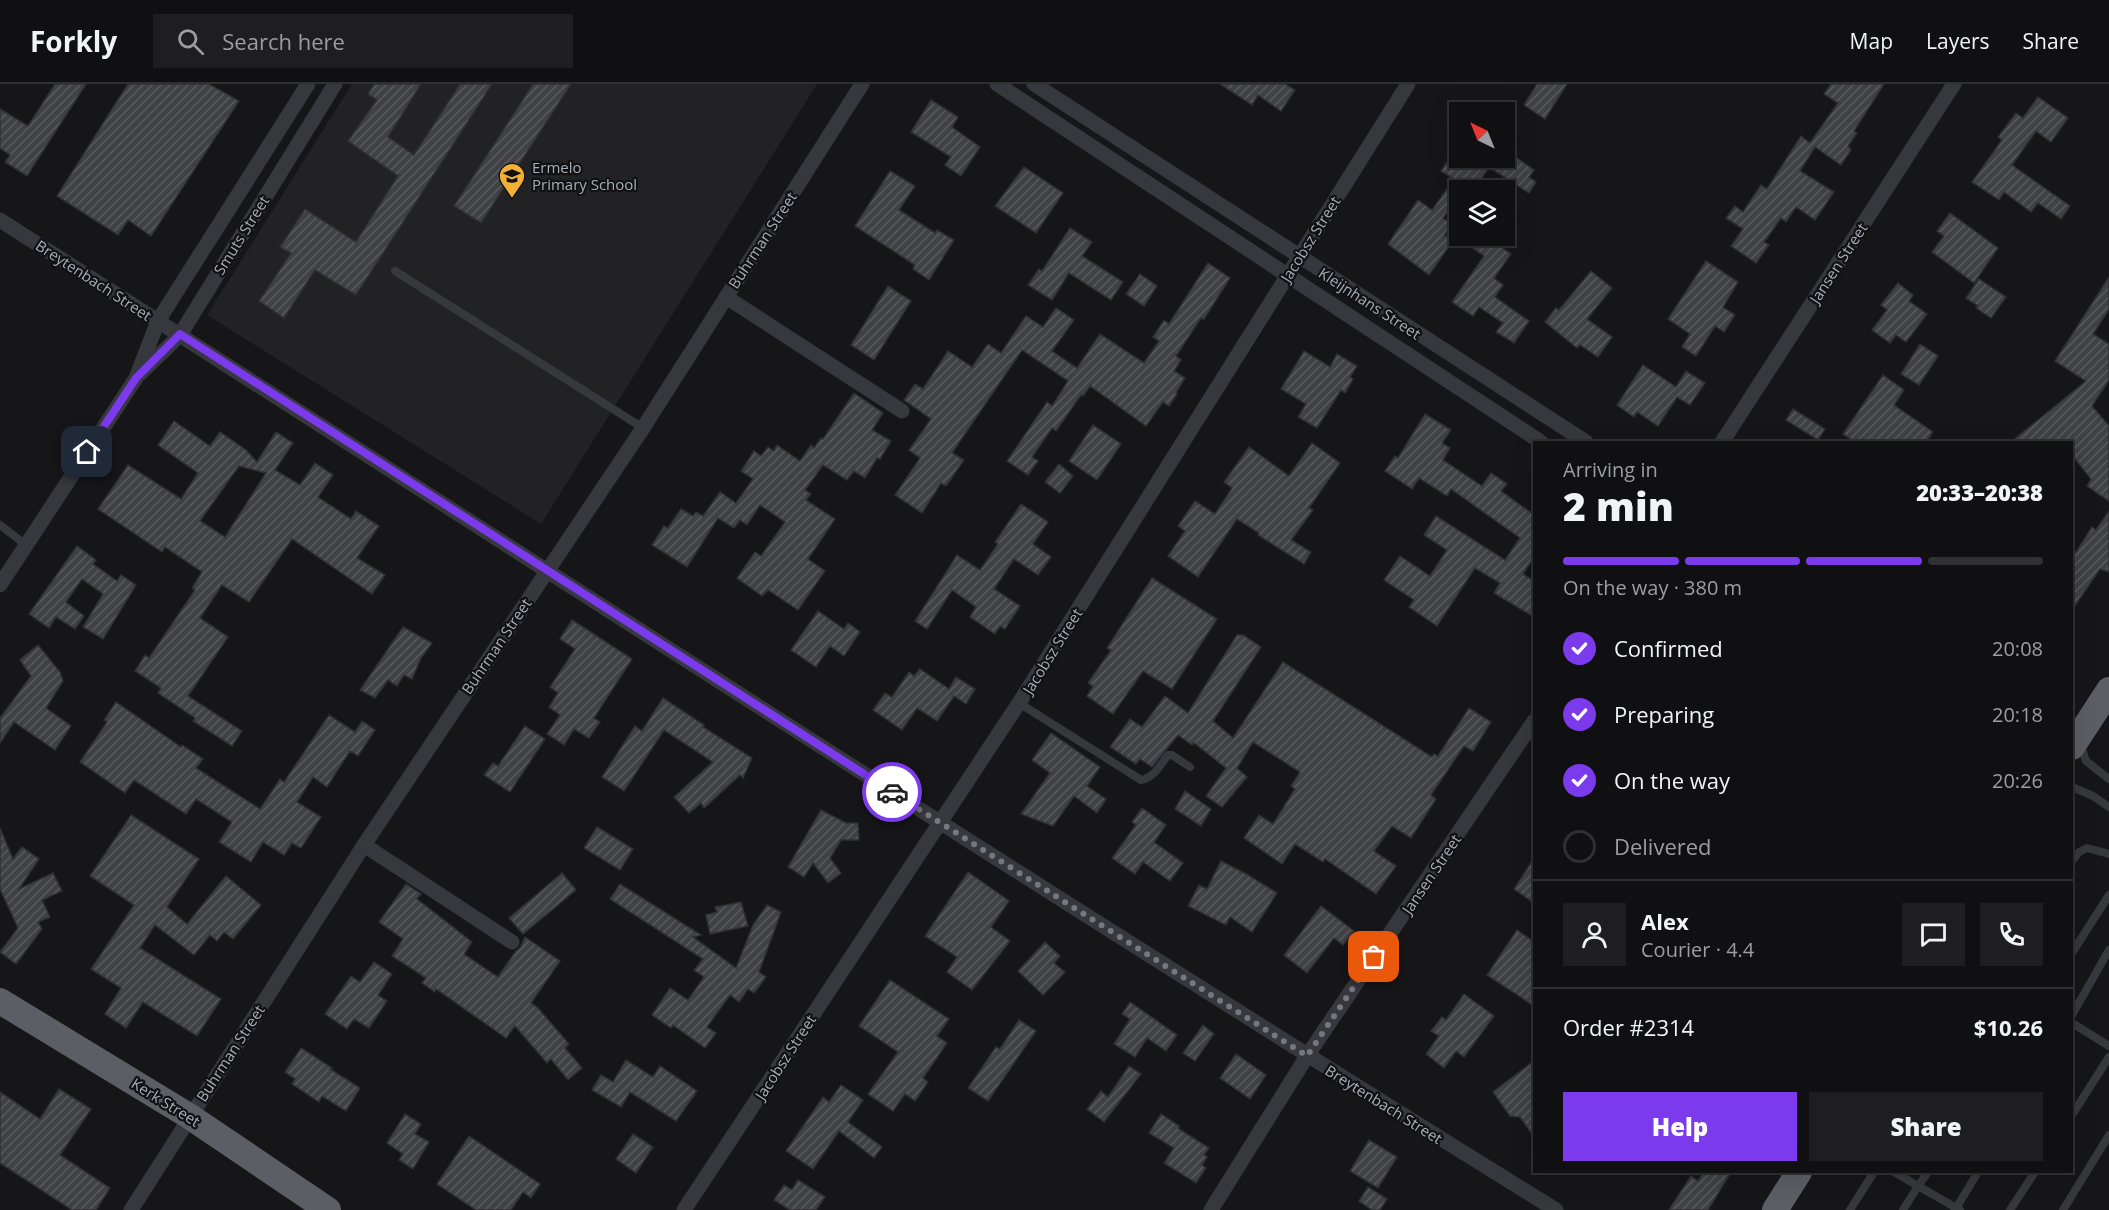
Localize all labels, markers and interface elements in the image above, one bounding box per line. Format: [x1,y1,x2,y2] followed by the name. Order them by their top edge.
[153,14,573,68] search box
[30,22,117,60] text: Forkly
[174,25,207,58] icon: search
[222,26,345,56] text: Search here
[1850,27,1893,55] text: Map
[1926,27,1990,55] text: Layers
[2023,27,2079,55] text: Share
[1449,102,1515,168] north arrow
[1449,102,1515,246] map controls
[532,157,637,194] place label: Ermelo Primary School
[497,161,527,199] school or university icon: Ermelo Primary School
[1449,180,1515,246] button: layers
[723,188,801,292] street label: Buhrman Street
[209,192,273,278] street label: Smuts Street
[1275,192,1344,287] street label: Jacobsz Street
[1803,219,1871,309] street label: Jansen Street
[32,235,156,325] street label: Breytenbach Street
[1315,263,1425,343] street label: Kleijnhans Street
[61,426,112,477] pin
[70,435,103,468] icon: home
[1563,456,1658,483] text: Arriving in
[1916,477,2043,507] text: 20:33–20:38
[1563,479,1674,532] text: 2 min
[1563,574,1742,601] text: On the way · 380 m
[457,594,535,698] street label: Buhrman Street
[1017,604,1086,699] street label: Jacobsz Street
[1563,632,1596,665] icon: check
[1614,633,1723,663] text: Confirmed
[1992,635,2043,662] text: 20:08
[1563,698,1596,731] icon: check
[1614,699,1714,729] text: Preparing
[1992,701,2043,728] text: 20:18
[862,762,922,822] courier
[1563,764,1596,797] icon: check
[1614,765,1730,795] text: On the way
[1992,767,2043,794] text: 20:26
[876,776,909,809] icon: car
[1396,830,1465,919] street label: Jansen Street
[1614,831,1712,861] text: Delivered
[1563,903,1626,966] button: person
[1902,903,1965,966] button: chat
[1980,903,2043,966] button: phone
[1641,906,1689,936] text: Alex
[1348,931,1399,982] pin
[1641,936,1754,963] text: Courier · 4.4
[1357,940,1390,973] icon: bag
[191,1001,269,1105] street label: Buhrman Street
[749,1011,820,1105] street label: Jacobsz Street
[1563,1012,1694,1042] text: Order #2314
[1974,1012,2043,1042] text: $10.26
[1322,1060,1446,1148] street label: Breytenbach Street
[128,1073,204,1131] street label: Kerk Street
[1563,1092,1797,1161] button: Help
[1809,1092,2043,1161] button: Share

